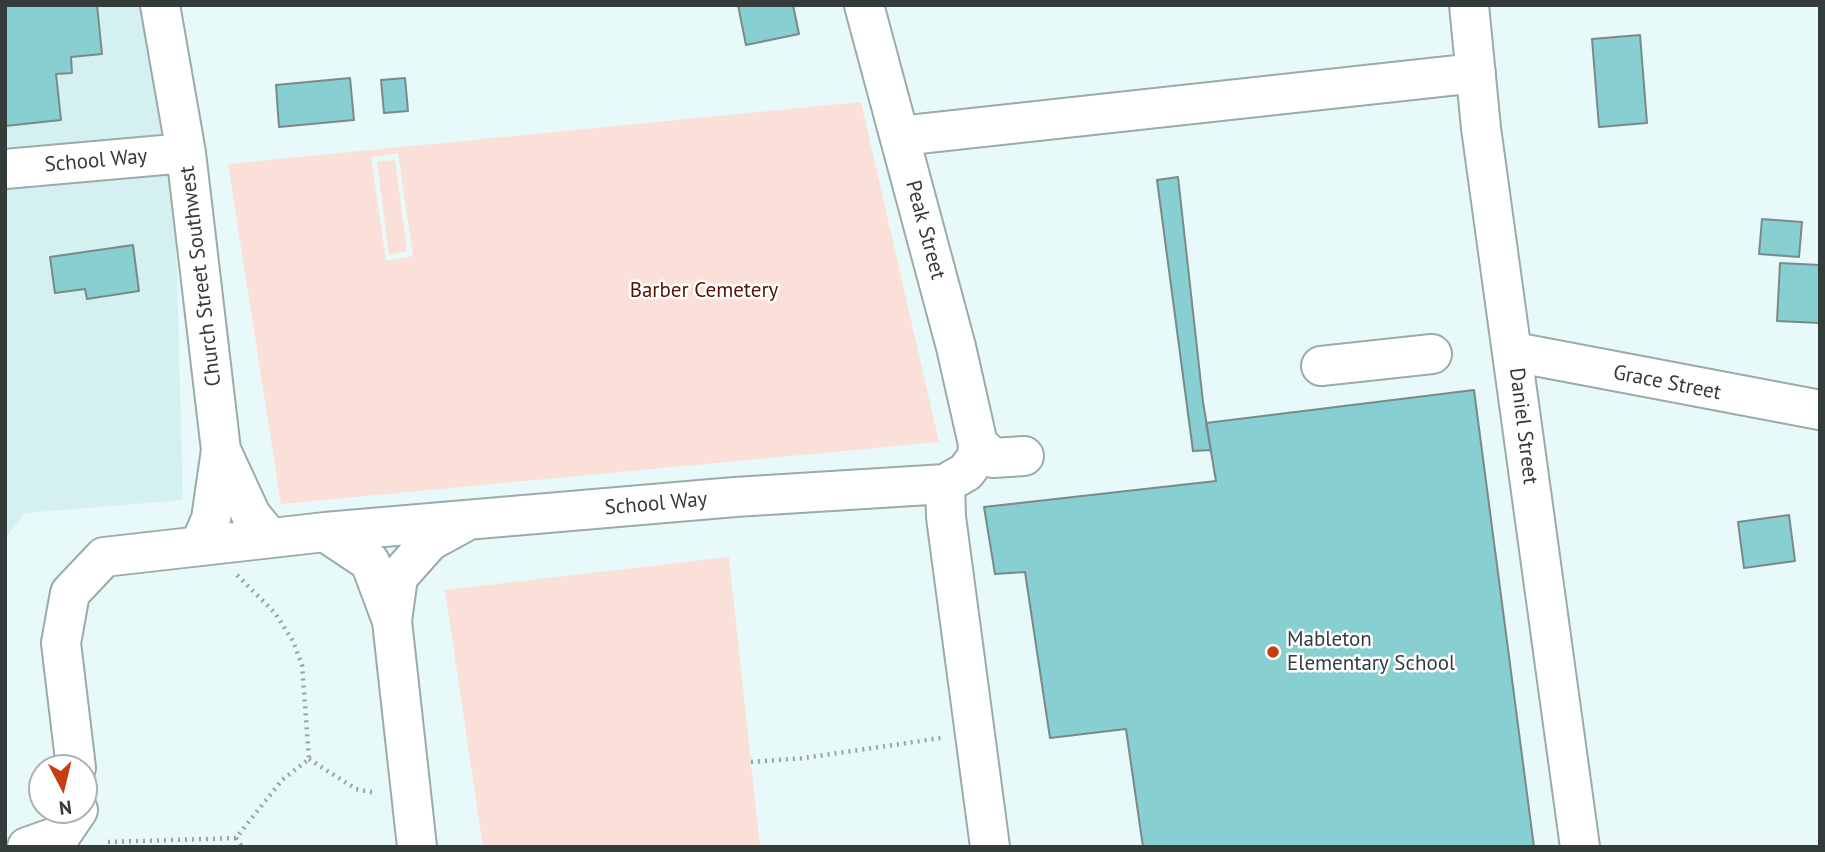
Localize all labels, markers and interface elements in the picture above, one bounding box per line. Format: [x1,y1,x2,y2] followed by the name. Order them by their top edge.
[44,144,148,178] street label: School Way
[175,164,227,388] street label: Church Street Southwest
[900,178,950,282] street label: Peak Street
[630,278,778,304] park label: Barber Cemetery
[1611,360,1723,406] street label: Grace Street
[1503,366,1543,486] street label: Daniel Street
[604,487,708,521] street label: School Way
[1287,627,1455,677] place label: Mableton Elementary School
[1265,644,1281,660] marker: Mableton Elementary School
[28,754,98,824] north arrow
[58,795,73,821] text: N

